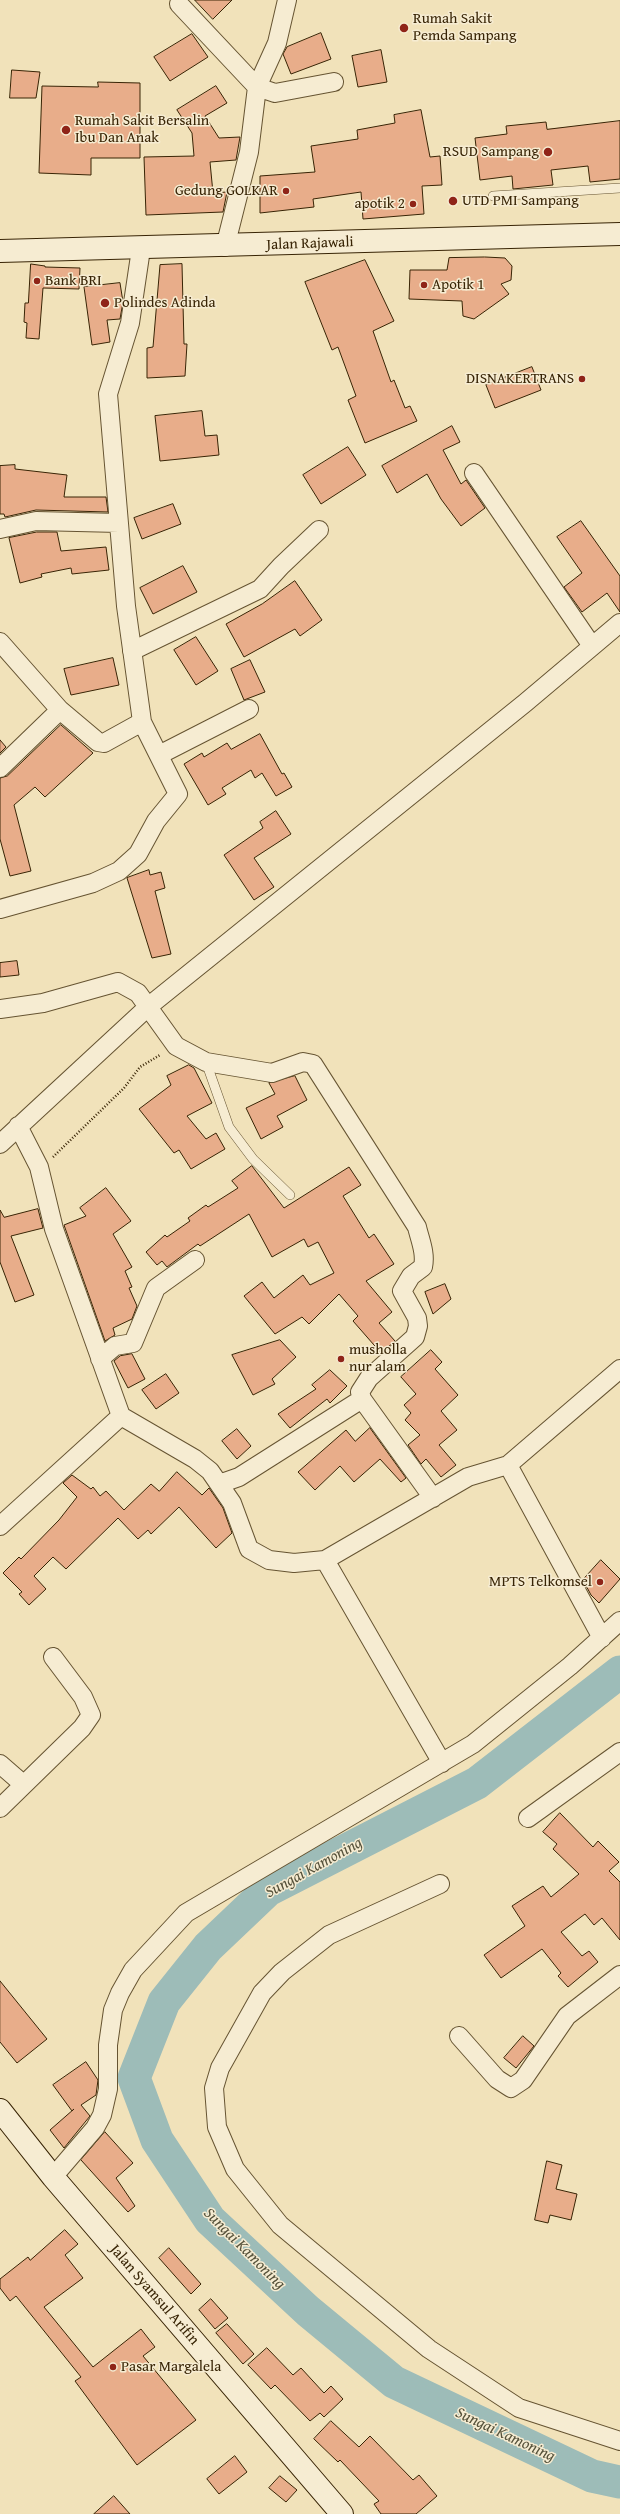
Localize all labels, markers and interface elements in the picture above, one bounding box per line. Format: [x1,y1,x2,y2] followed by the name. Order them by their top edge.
[413,10,516,45] place label: Rumah Sakit Pemda Sampang
[398,22,410,34] marker: Rumah Sakit Pemda Sampang
[75,112,209,147] place label: Rumah Sakit Bersalin Ibu Dan Anak
[60,124,72,136] marker: Rumah Sakit Bersalin Ibu Dan Anak
[443,143,539,161] place label: RSUD Sampang
[542,146,554,158] marker: RSUD Sampang
[175,182,278,200] place label: Gedung GOLKAR
[281,186,291,196] marker: Gedung GOLKAR
[462,192,579,210] place label: UTD PMI Sampang
[355,195,405,213] place label: apotik 2
[447,195,459,207] marker: UTD PMI Sampang
[408,199,418,209] marker: apotik 2
[266,233,354,255] street label: Jalan Rajawali
[45,272,102,290] place label: Bank BRI
[32,276,42,286] marker: Bank BRI
[432,276,484,294] place label: Apotik 1
[419,280,429,290] marker: Apotik 1
[114,294,216,312] place label: Polindes Adinda
[99,297,111,309] marker: Polindes Adinda
[466,370,574,388] place label: DISNAKERTRANS
[577,374,587,384] marker: DISNAKERTRANS
[349,1341,407,1376] place label: musholla nur alam
[336,1354,346,1364] marker: musholla nur alam
[489,1573,592,1591] place label: MPTS Telkomsel
[595,1577,605,1587] marker: MPTS Telkomsel
[262,1833,366,1903] water label: Sungai Kamoning
[199,2204,289,2294] water label: Sungai Kamoning
[105,2241,203,2349] street label: Jalan Syamsul Arifin
[121,2358,221,2376] place label: Pasar Margalela
[108,2362,118,2372] marker: Pasar Margalela
[452,2404,558,2466] water label: Sungai Kamoning

